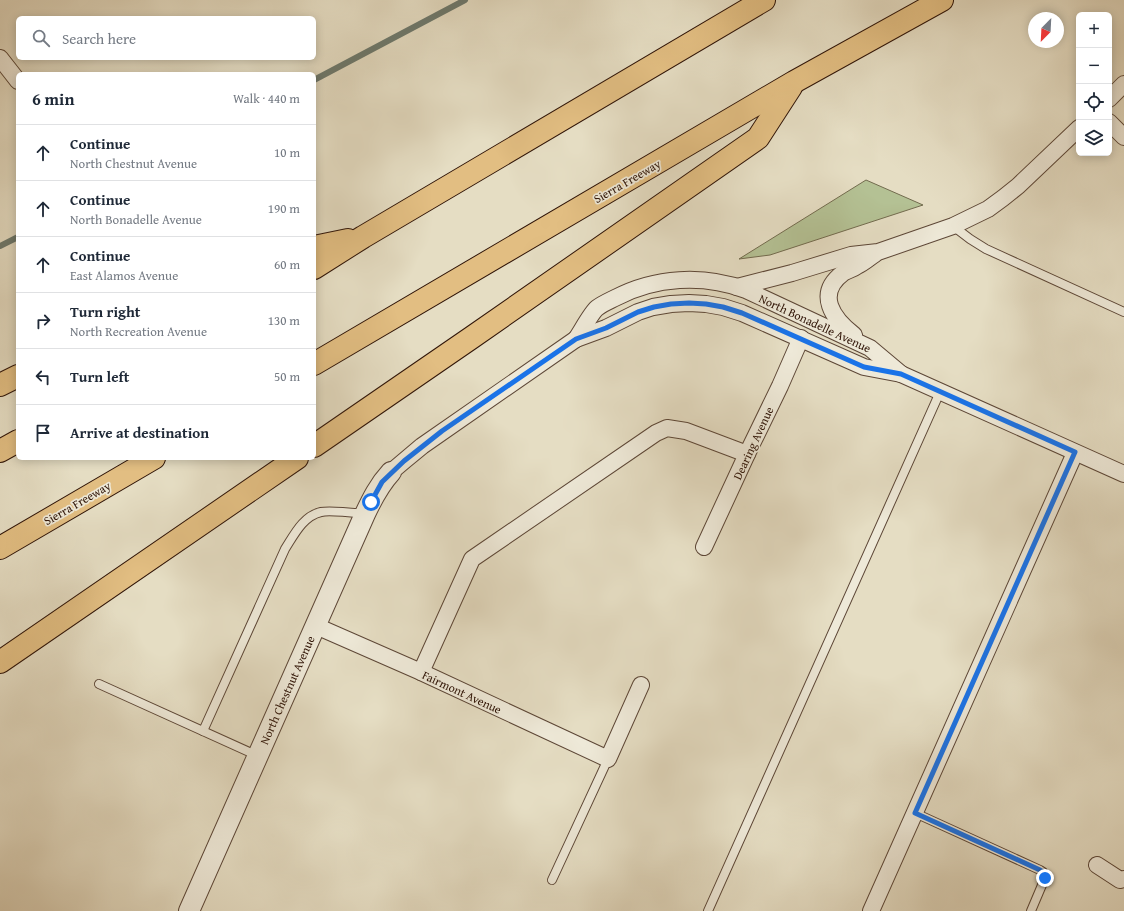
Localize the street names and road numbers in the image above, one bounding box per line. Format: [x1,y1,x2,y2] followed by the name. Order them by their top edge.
[590,155,664,207] street label: Sierra Freeway
[756,290,874,357] street label: North Bonadelle Avenue
[729,403,778,482] street label: Dearing Avenue
[40,477,114,529] street label: Sierra Freeway
[255,633,319,747] street label: North Chestnut Avenue
[420,666,505,718] street label: Fairmont Avenue

